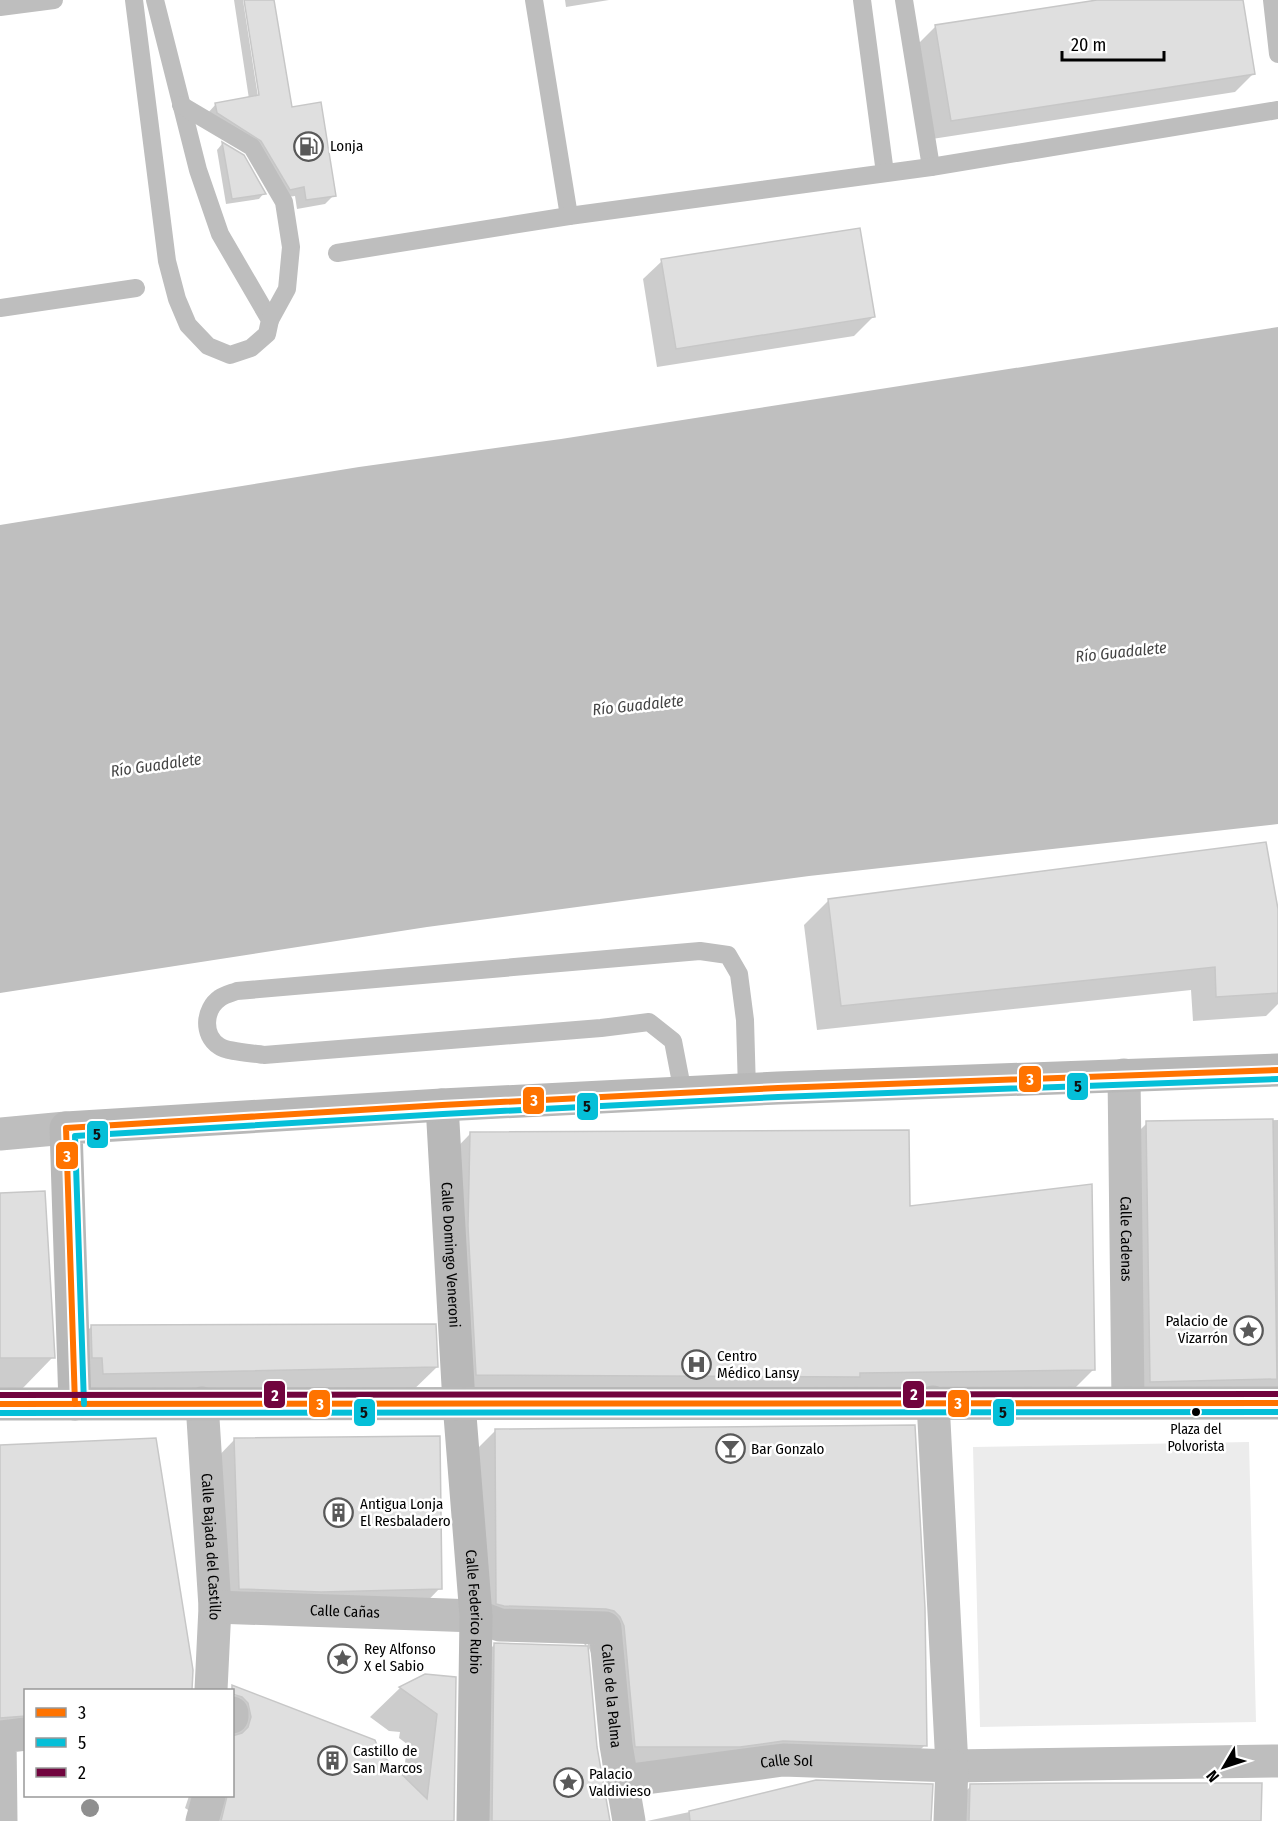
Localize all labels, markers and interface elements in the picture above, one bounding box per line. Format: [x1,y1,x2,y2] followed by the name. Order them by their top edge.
[1062,24,1164,62] scale bar
[1071,34,1106,56] text: 20 m
[293,130,325,162] fuel station icon: Lonja
[330,137,363,155] place label: Lonja
[1075,638,1168,666] water label: Río Guadalete
[592,691,685,719] water label: Río Guadalete
[109,749,203,781] water label: Río Guadalete
[1018,1065,1042,1093] line badge: 3
[1025,1070,1034,1089] text: 3
[1066,1072,1089,1101] line badge: 5
[1074,1077,1082,1096] text: 5
[522,1086,545,1115] line badge: 3
[529,1091,538,1110] text: 3
[576,1092,599,1121] line badge: 5
[583,1097,591,1116] text: 5
[86,1120,109,1149] line badge: 5
[93,1125,101,1144] text: 5
[55,1141,79,1170] line badge: 3
[62,1147,71,1166] text: 3
[437,1181,464,1328] street label: Calle Domingo Veneroni
[1116,1196,1136,1282] street label: Calle Cadenas
[1165,1312,1228,1347] place label: Palacio de Vizarrón
[1233,1314,1265,1346] place icon: Palacio de Vizarrón
[717,1347,799,1382] place label: Centro Médico Lansy
[680,1349,712,1381] hospital icon: Centro Médico Lansy
[263,1380,286,1409] line badge: 2
[902,1380,925,1409] line badge: 2
[909,1385,918,1404] text: 2
[270,1386,279,1405] text: 2
[308,1389,331,1418] line badge: 3
[947,1389,970,1418] line badge: 3
[953,1394,962,1413] text: 3
[315,1395,324,1414] text: 3
[353,1398,376,1427] line badge: 5
[992,1398,1015,1427] line badge: 5
[360,1403,368,1422] text: 5
[999,1403,1007,1422] text: 5
[1190,1406,1202,1418] marker: Plaza del Polvorista
[1167,1421,1225,1455] place label: Plaza del Polvorista
[714,1433,746,1465] bar icon: Bar Gonzalo
[751,1440,825,1458] place label: Bar Gonzalo
[197,1473,224,1621] street label: Calle Bajada del Castillo
[360,1495,451,1530] place label: Antigua Lonja El Resbaladero
[323,1497,355,1529] building icon: Antigua Lonja El Resbaladero
[462,1549,485,1674] street label: Calle Federico Rubio
[310,1601,380,1622] street label: Calle Cañas
[364,1640,436,1675] place label: Rey Alfonso X el Sabio
[327,1642,359,1674] place icon: Rey Alfonso X el Sabio
[598,1643,625,1749] street label: Calle de la Palma
[24,1689,234,1797] legend
[78,1702,86,1724] text: 3
[78,1732,86,1754] text: 5
[1194,1737,1254,1797] north arrow
[353,1742,422,1777] place label: Castillo de San Marcos
[316,1744,348,1776] building icon: Castillo de San Marcos
[759,1751,813,1772] street label: Calle Sol
[78,1762,86,1784] text: 2
[589,1765,651,1800] place label: Palacio Valdivieso
[1202,1766,1223,1786] text: N
[552,1767,584,1799] place icon: Palacio Valdivieso

